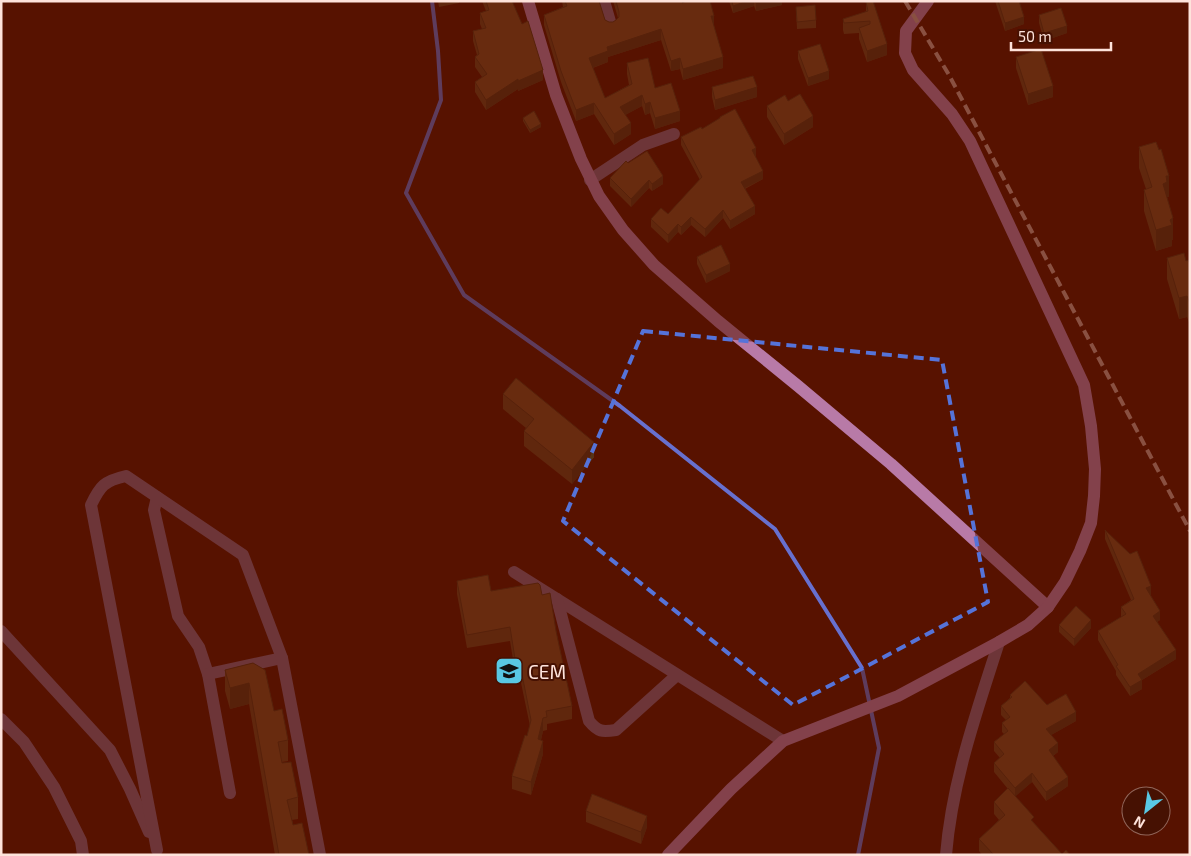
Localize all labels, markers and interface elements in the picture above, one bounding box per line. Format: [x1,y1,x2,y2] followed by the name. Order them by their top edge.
[1011,20,1111,52] scale bar
[1018,27,1052,45] text: 50 m
[494,656,524,686] school or university icon: CEM
[528,660,566,683] place label: CEM
[1121,786,1171,836] north arrow
[1131,813,1148,833] text: N

